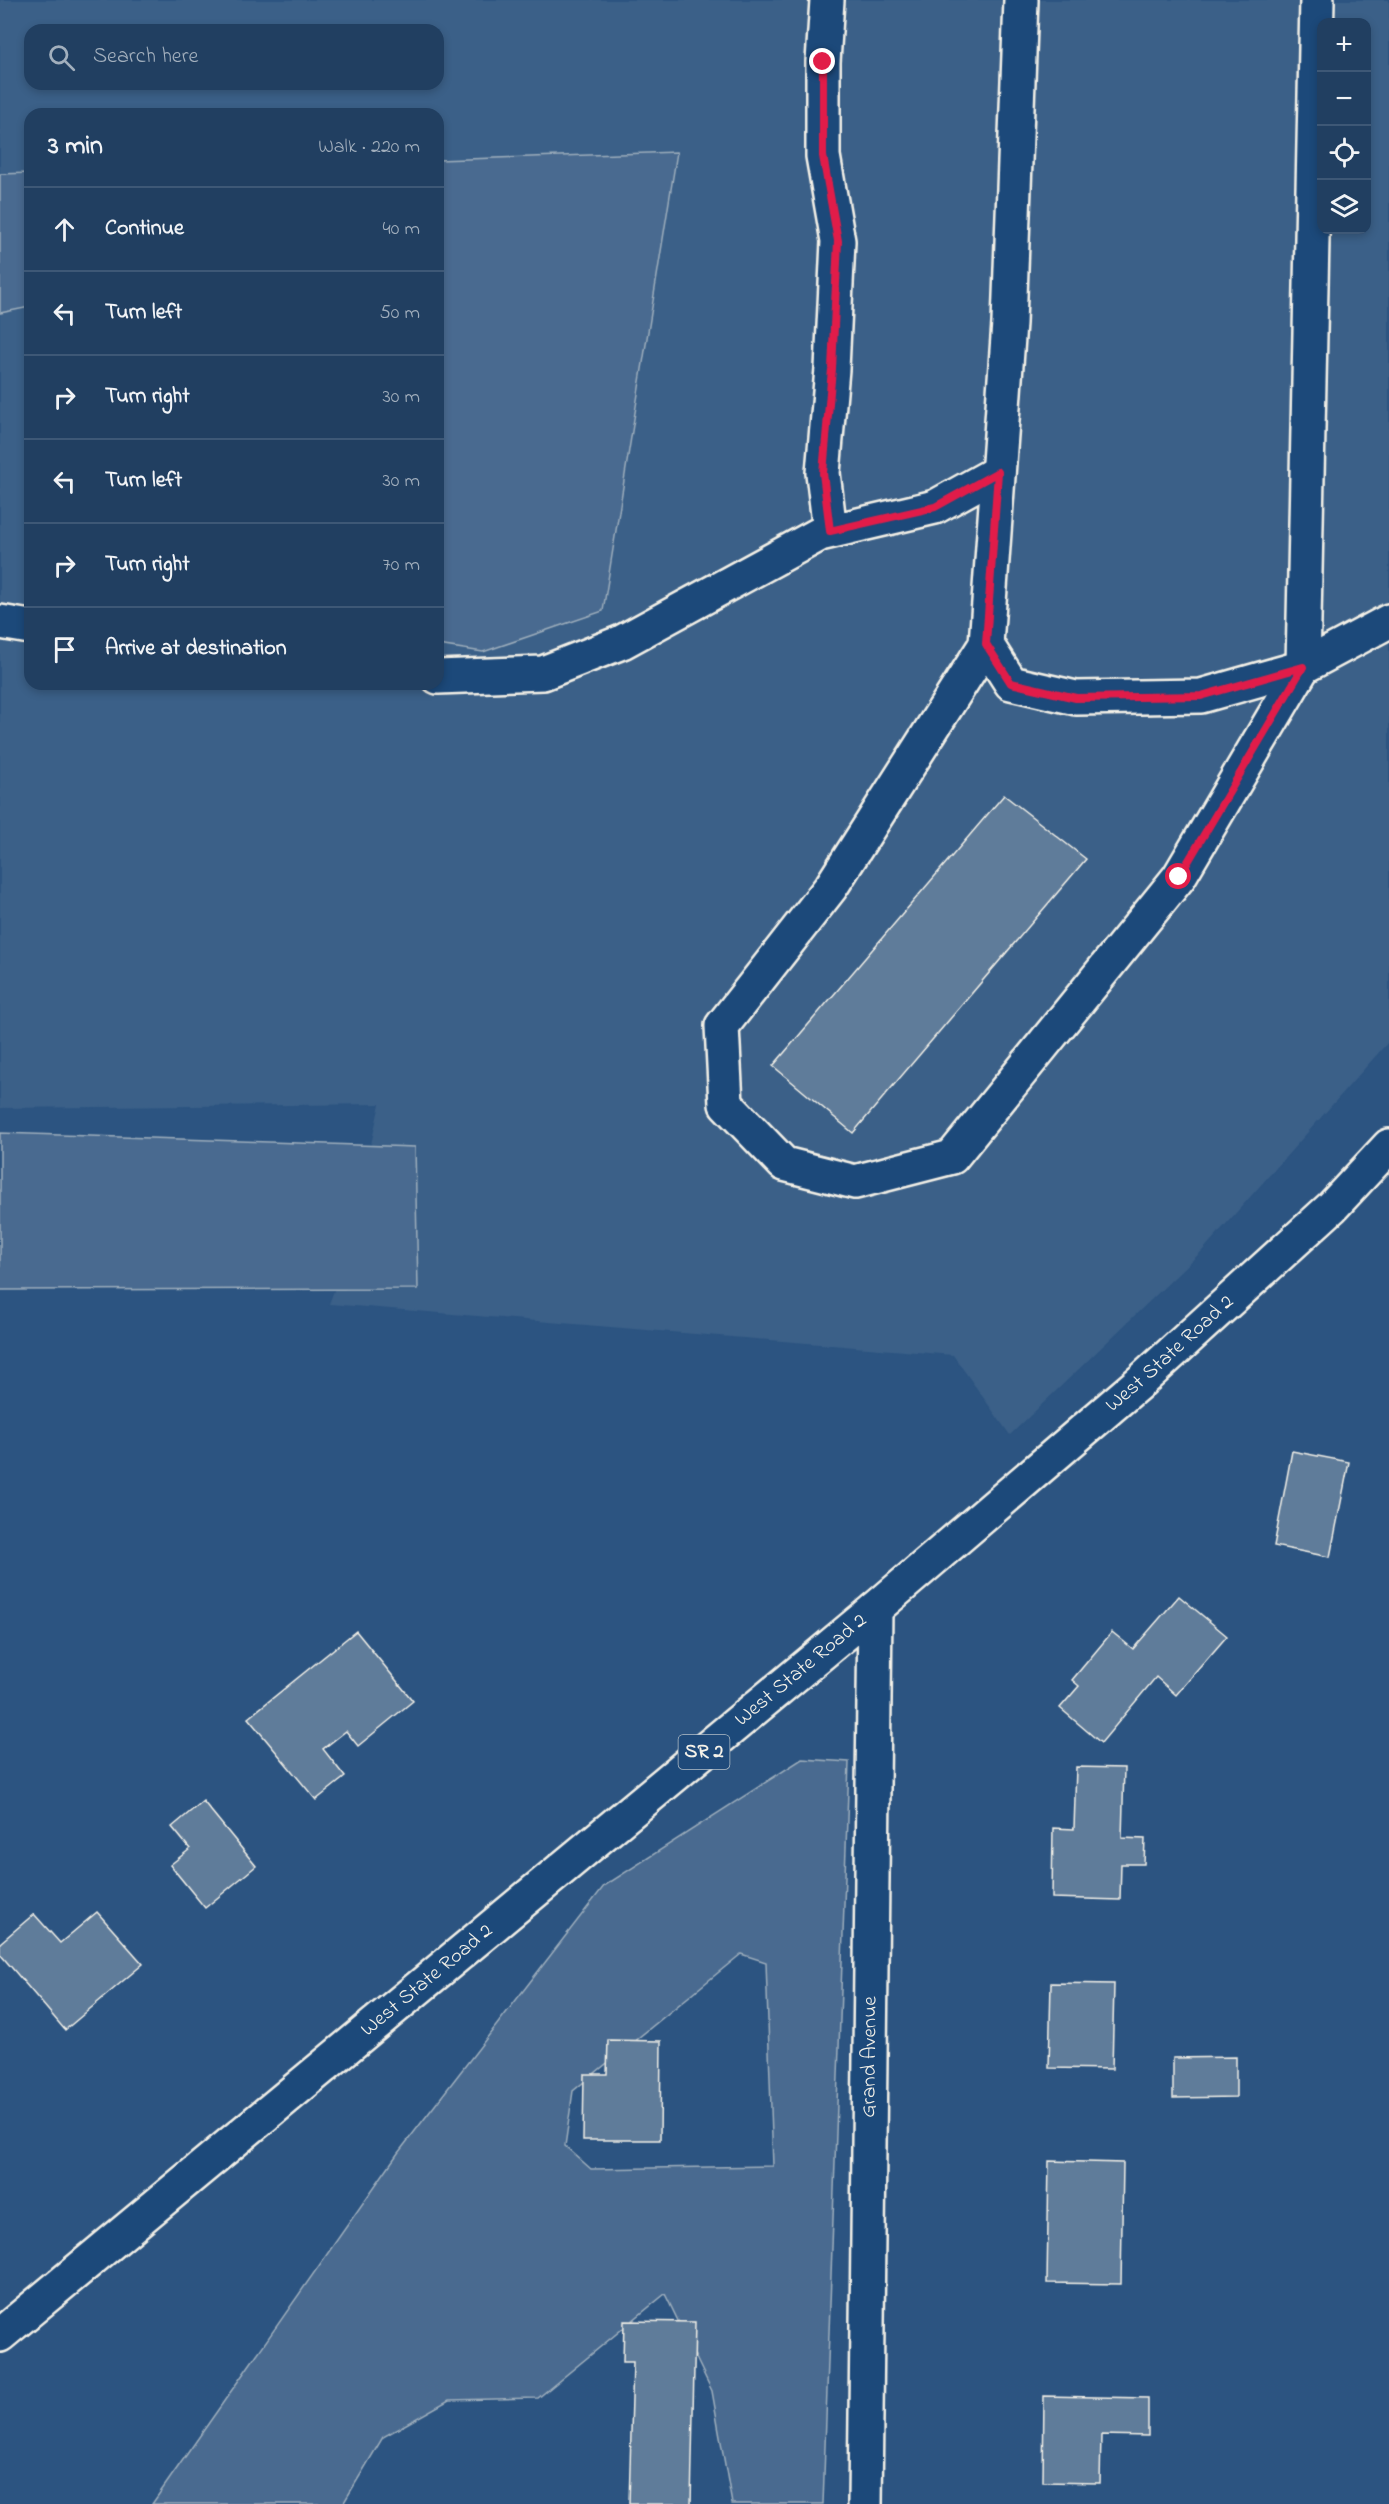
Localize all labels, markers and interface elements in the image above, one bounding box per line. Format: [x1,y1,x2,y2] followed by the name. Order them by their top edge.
[1317,18,1371,234] map controls
[1317,18,1371,72] button: +
[24,24,444,90] search box
[45,41,78,74] icon: search
[93,41,198,73] text: Search here
[809,48,835,74] route end
[1317,72,1371,126] button: −
[1317,126,1371,180] button: locate
[48,128,103,166] text: 3 min
[318,133,420,162] text: Walk · 220 m
[1317,180,1371,234] button: layers
[48,213,81,246] icon: ahead
[105,213,184,245] text: Continue
[383,215,420,244] text: 40 m
[48,297,81,330] icon: left
[105,297,182,329] text: Turn left
[379,299,420,328] text: 50 m
[48,381,81,414] icon: right
[105,381,190,413] text: Turn right
[383,383,420,412] text: 30 m
[48,465,81,498] icon: left
[105,465,182,497] text: Turn left
[383,467,420,496] text: 30 m
[48,549,81,582] icon: right
[105,549,190,581] text: Turn right
[383,551,420,580] text: 70 m
[48,633,81,666] icon: arrive
[105,633,287,665] text: Arrive at destination
[1165,863,1191,889] route start
[1099,1288,1241,1420] street label: West State Road 2
[729,1606,874,1734] street label: West State Road 2
[678,1735,730,1769] road number: SR 2
[355,1917,500,2044] street label: West State Road 2
[854,1996,886,2118] street label: Grand Avenue

